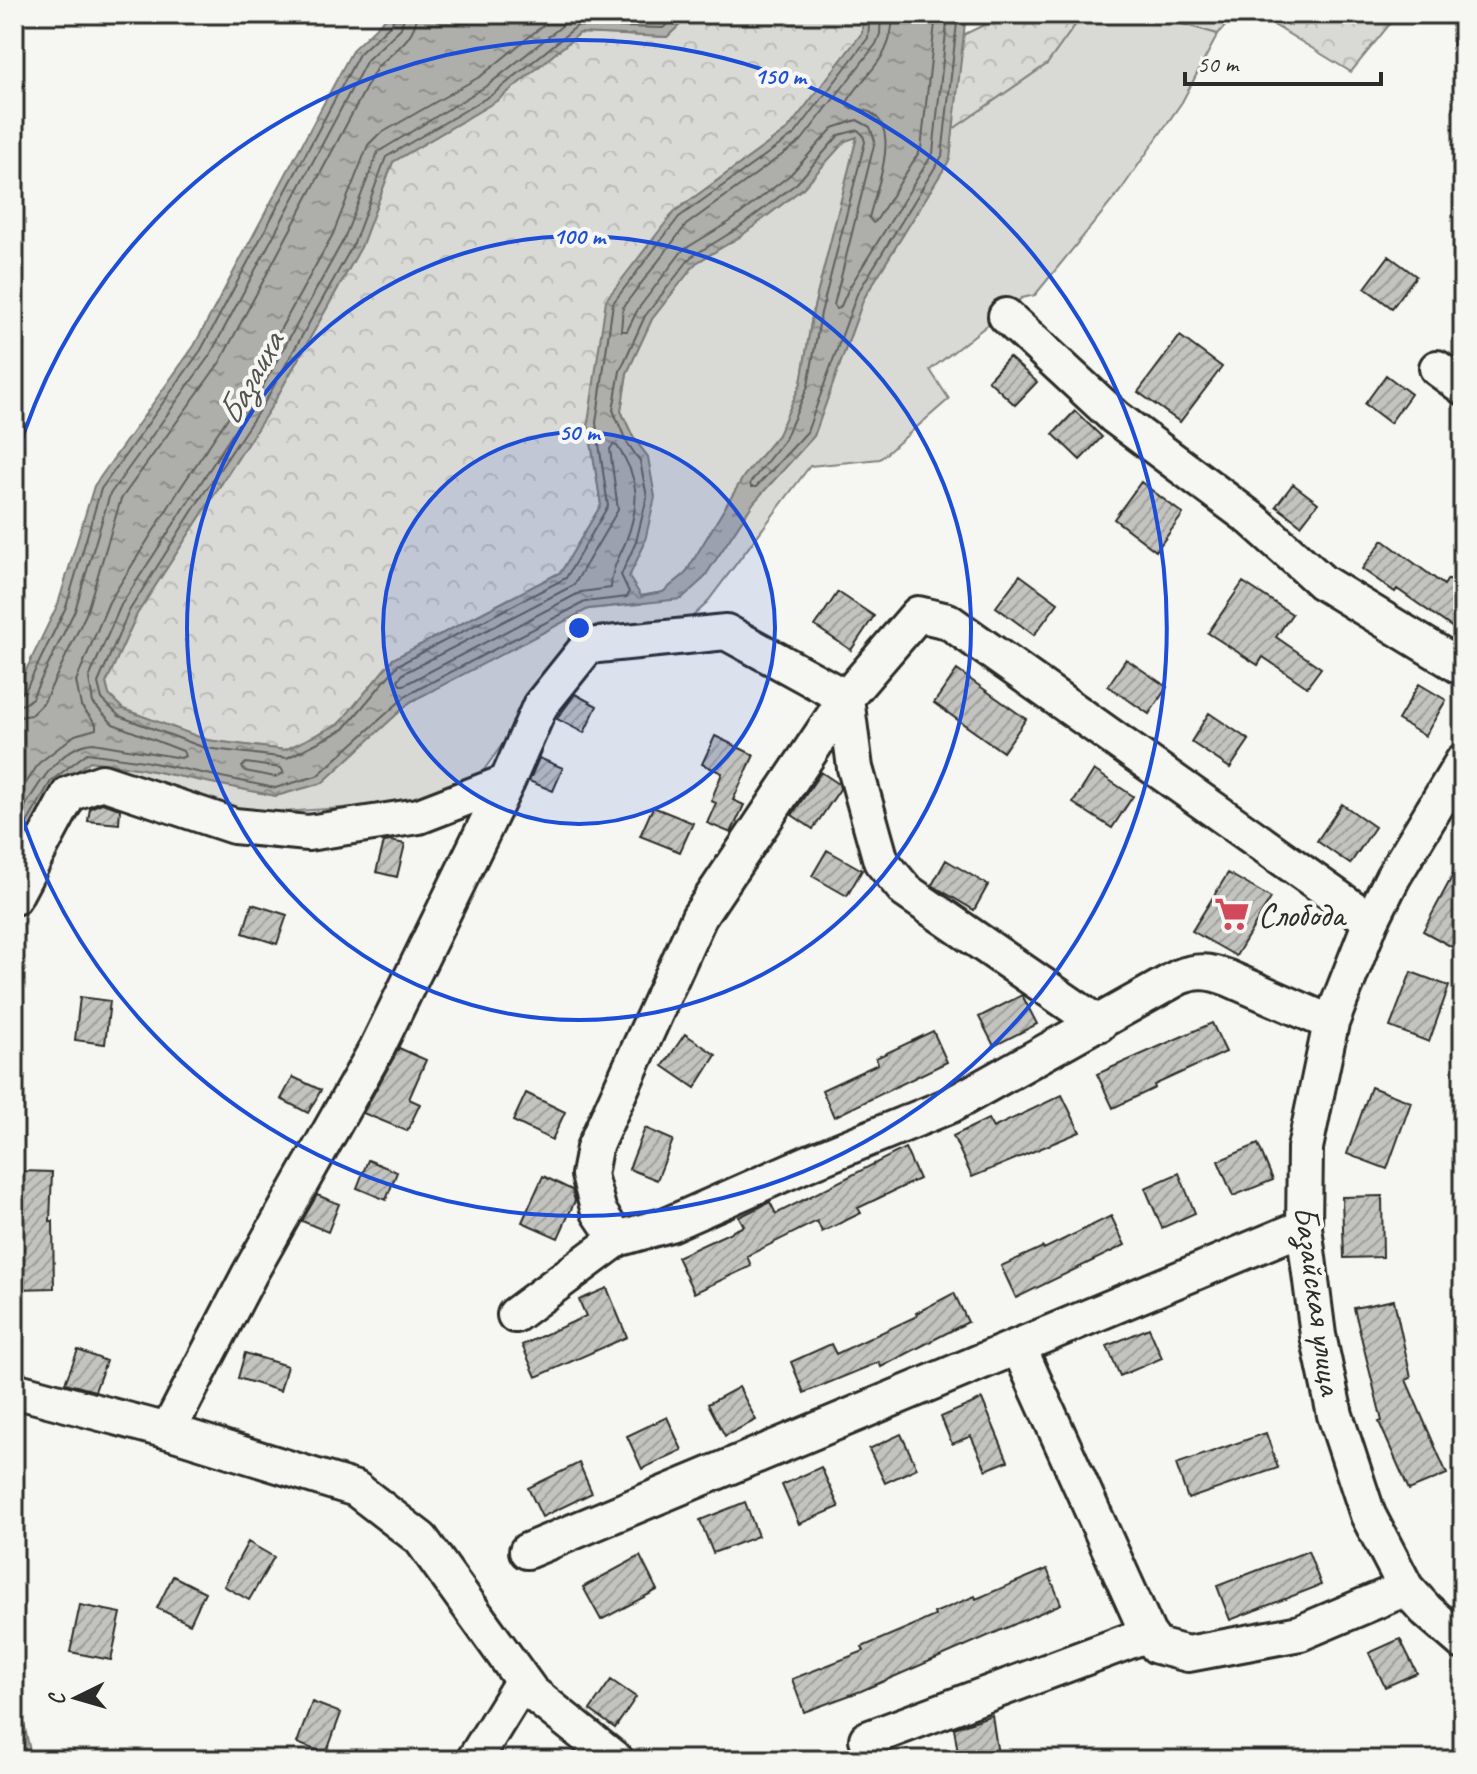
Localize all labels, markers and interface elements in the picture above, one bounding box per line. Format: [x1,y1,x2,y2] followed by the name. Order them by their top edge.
[1185,36,1381,86] scale bar
[1197,49,1240,79] text: 50 m
[754,61,808,91] text: 150 m
[553,221,607,251] text: 100 m
[206,321,296,433] water label: Базаиха
[559,417,602,447] text: 50 m
[565,614,593,642] centre of rings
[1258,893,1347,936] place label: Слобода
[1213,895,1251,933] supermarket icon: Слобода
[1284,1203,1353,1400] street label: Базайская улица
[36,1658,116,1738] north arrow
[42,1690,71,1706] text: С

